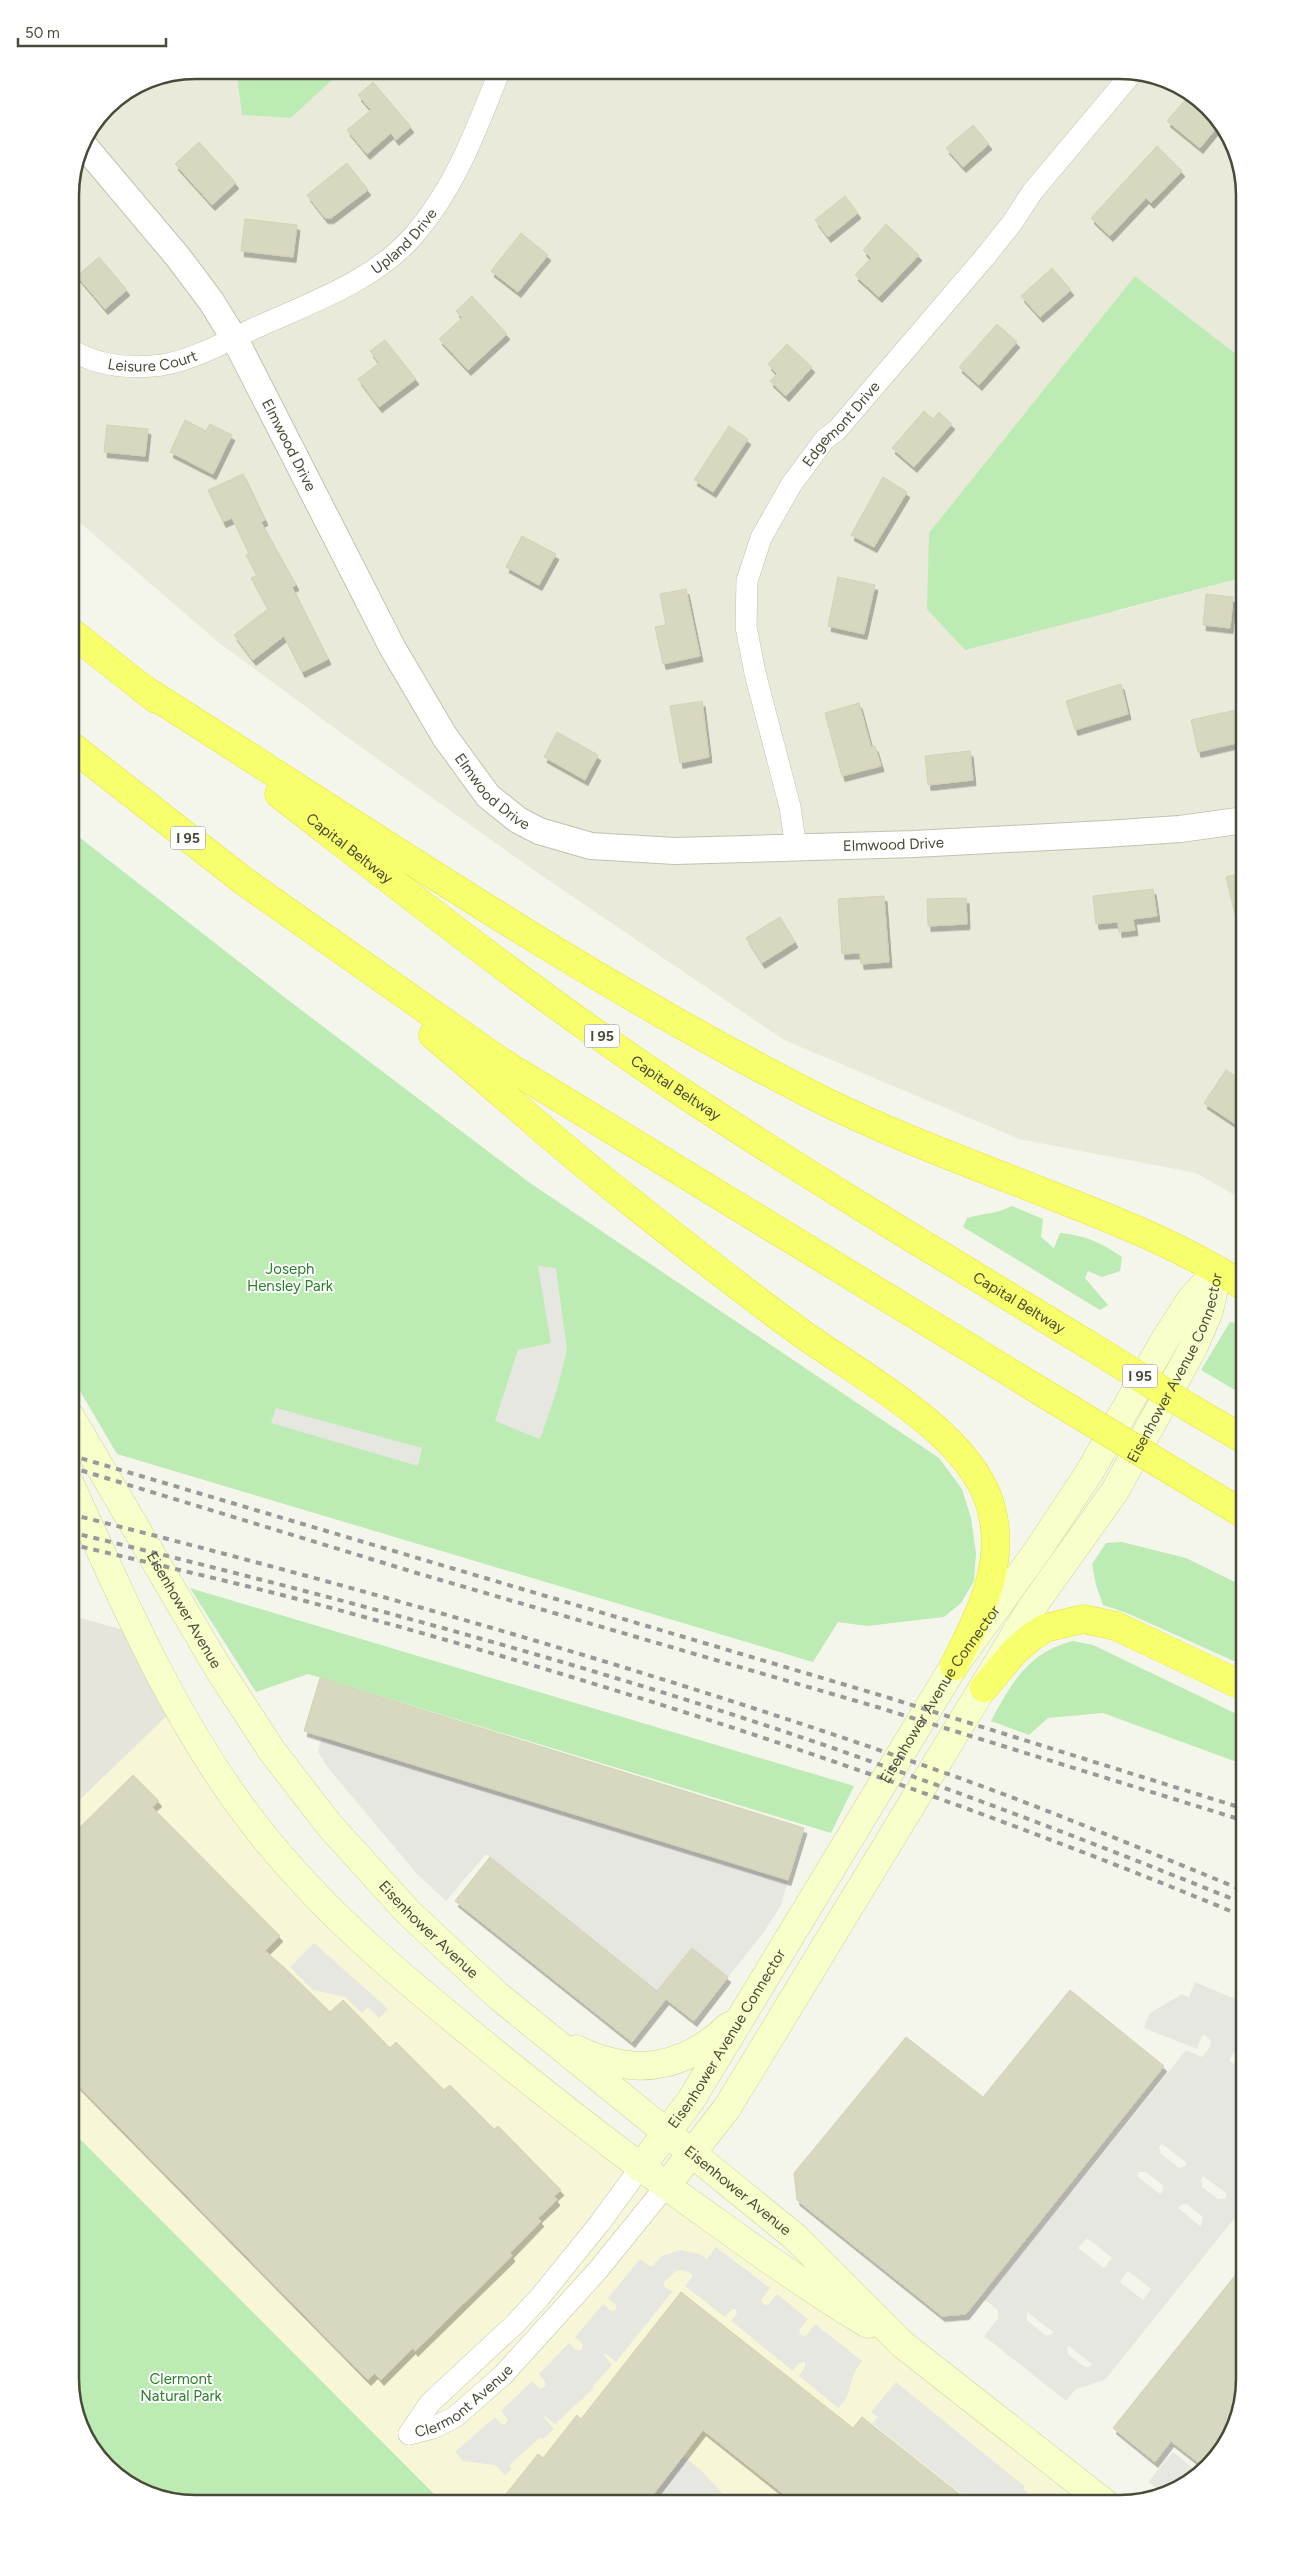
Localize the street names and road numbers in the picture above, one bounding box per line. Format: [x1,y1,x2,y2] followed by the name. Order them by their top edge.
[368,205,441,278] street label: Upland Drive
[106,347,200,376] street label: Leisure Court
[798,378,884,470] street label: Edgemont Drive
[258,396,320,494] street label: Elmwood Drive
[451,750,533,834] street label: Elmwood Drive
[302,809,396,888] street label: Capital Beltway
[170,826,206,850] road number: I 95
[843,833,944,855] street label: Elmwood Drive
[584,1024,620,1048] road number: I 95
[627,1052,724,1125] street label: Capital Beltway
[970,1268,1069,1338] street label: Capital Beltway
[1123,1271,1226,1466] street label: Eisenhower Avenue Connector
[1122,1364,1158,1388] road number: I 95
[143,1548,225,1672] street label: Eisenhower Avenue
[876,1602,1004,1787] street label: Eisenhower Avenue Connector
[375,1877,482,1982] street label: Eisenhower Avenue
[664,1946,789,2132] street label: Eisenhower Avenue Connector
[681,2142,795,2239] street label: Eisenhower Avenue
[413,2361,517,2441] street label: Clermont Avenue

